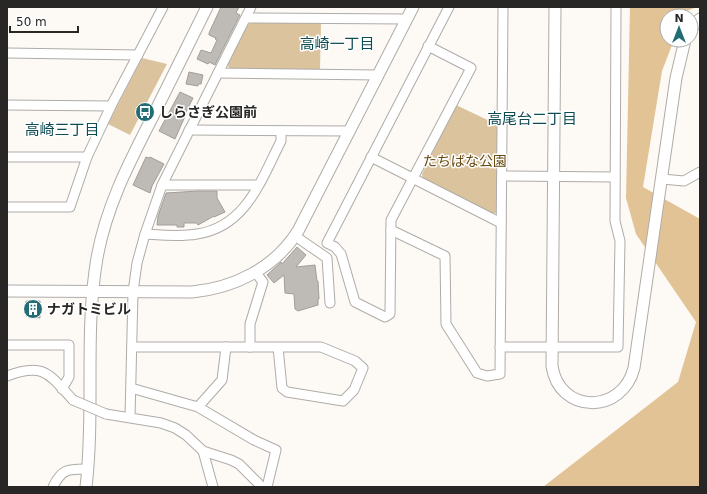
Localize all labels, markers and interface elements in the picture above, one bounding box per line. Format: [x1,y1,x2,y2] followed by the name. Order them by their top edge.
[10,8,78,34] scale bar
[659,8,699,48] north arrow
[674,12,684,25] text: N
[16,15,47,29] text: 50 m
[299,35,375,53] district label: 高崎一丁目
[134,101,156,123] bus stop icon: しらさぎ公園前
[159,104,257,120] place label: しらさぎ公園前
[487,110,577,128] district label: 高尾台二丁目
[24,121,100,139] district label: 高崎三丁目
[423,153,507,169] park label: たちばな公園
[22,298,44,320] building icon: ナガトミビル
[47,301,131,317] place label: ナガトミビル

